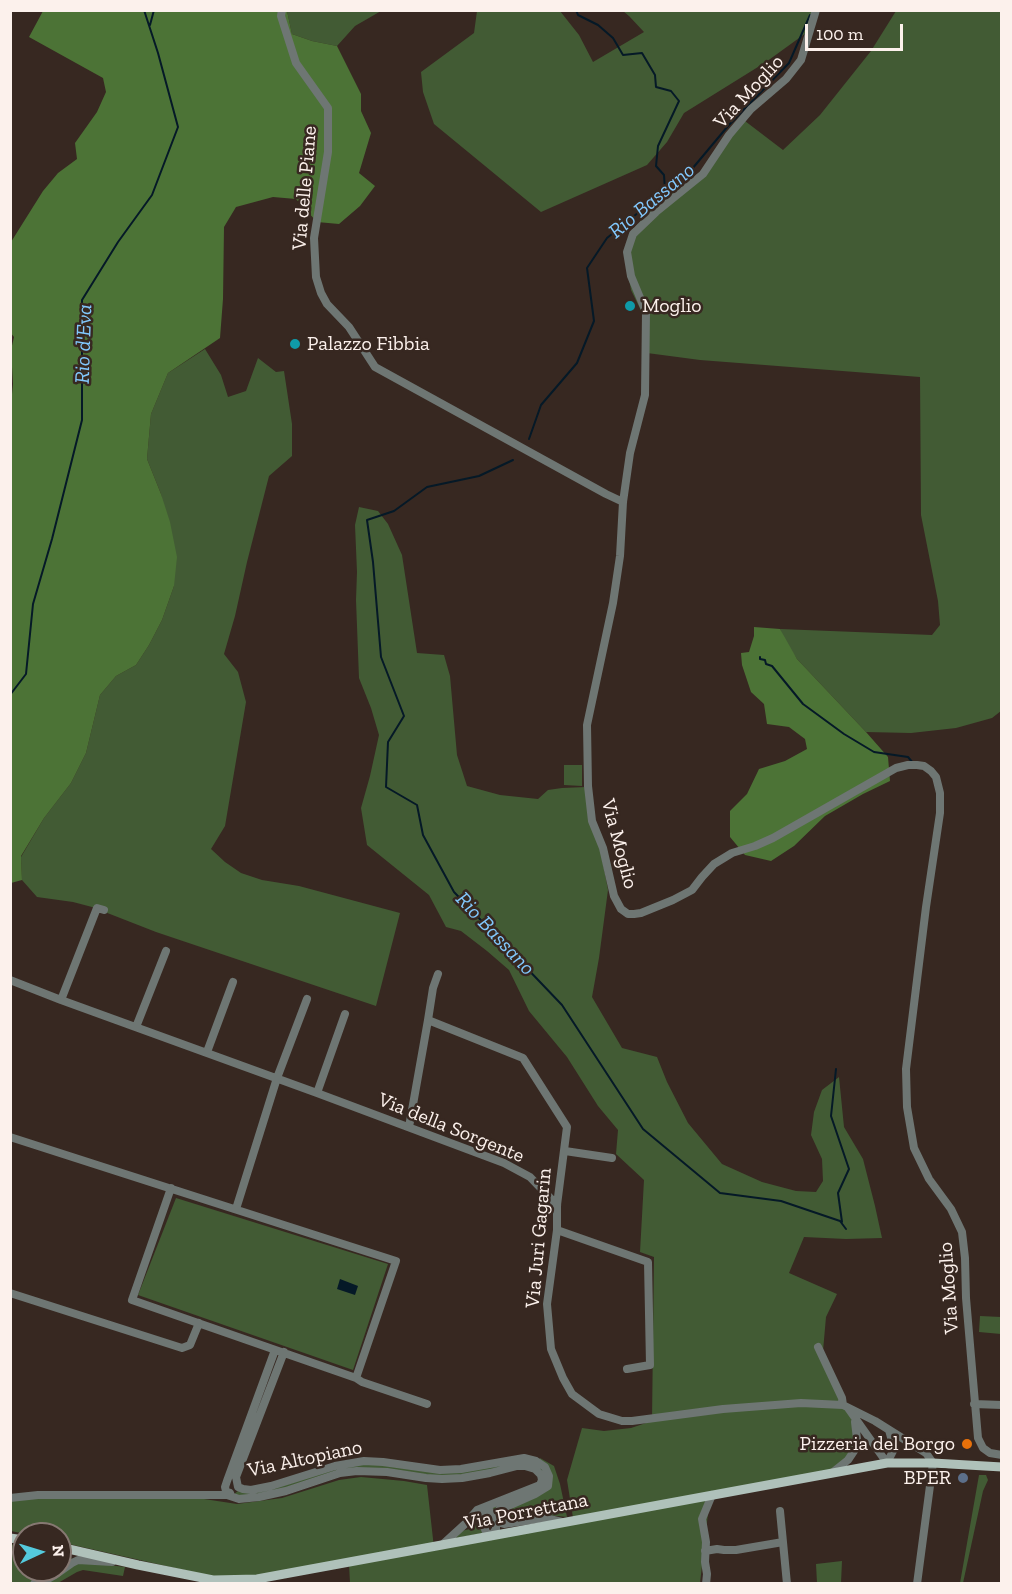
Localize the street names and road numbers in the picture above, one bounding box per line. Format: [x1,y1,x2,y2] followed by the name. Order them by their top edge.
[709,50,789,134] street label: Via Moglio
[288,125,322,251] street label: Via delle Piane
[596,796,642,892] street label: Via Moglio
[374,1088,528,1168] street label: Via della Sorgente
[521,1167,557,1309] street label: Via Juri Gagarin
[934,1241,964,1335] street label: Via Moglio
[246,1435,364,1483] street label: Via Altopiano
[462,1488,590,1536] street label: Via Porrettana

